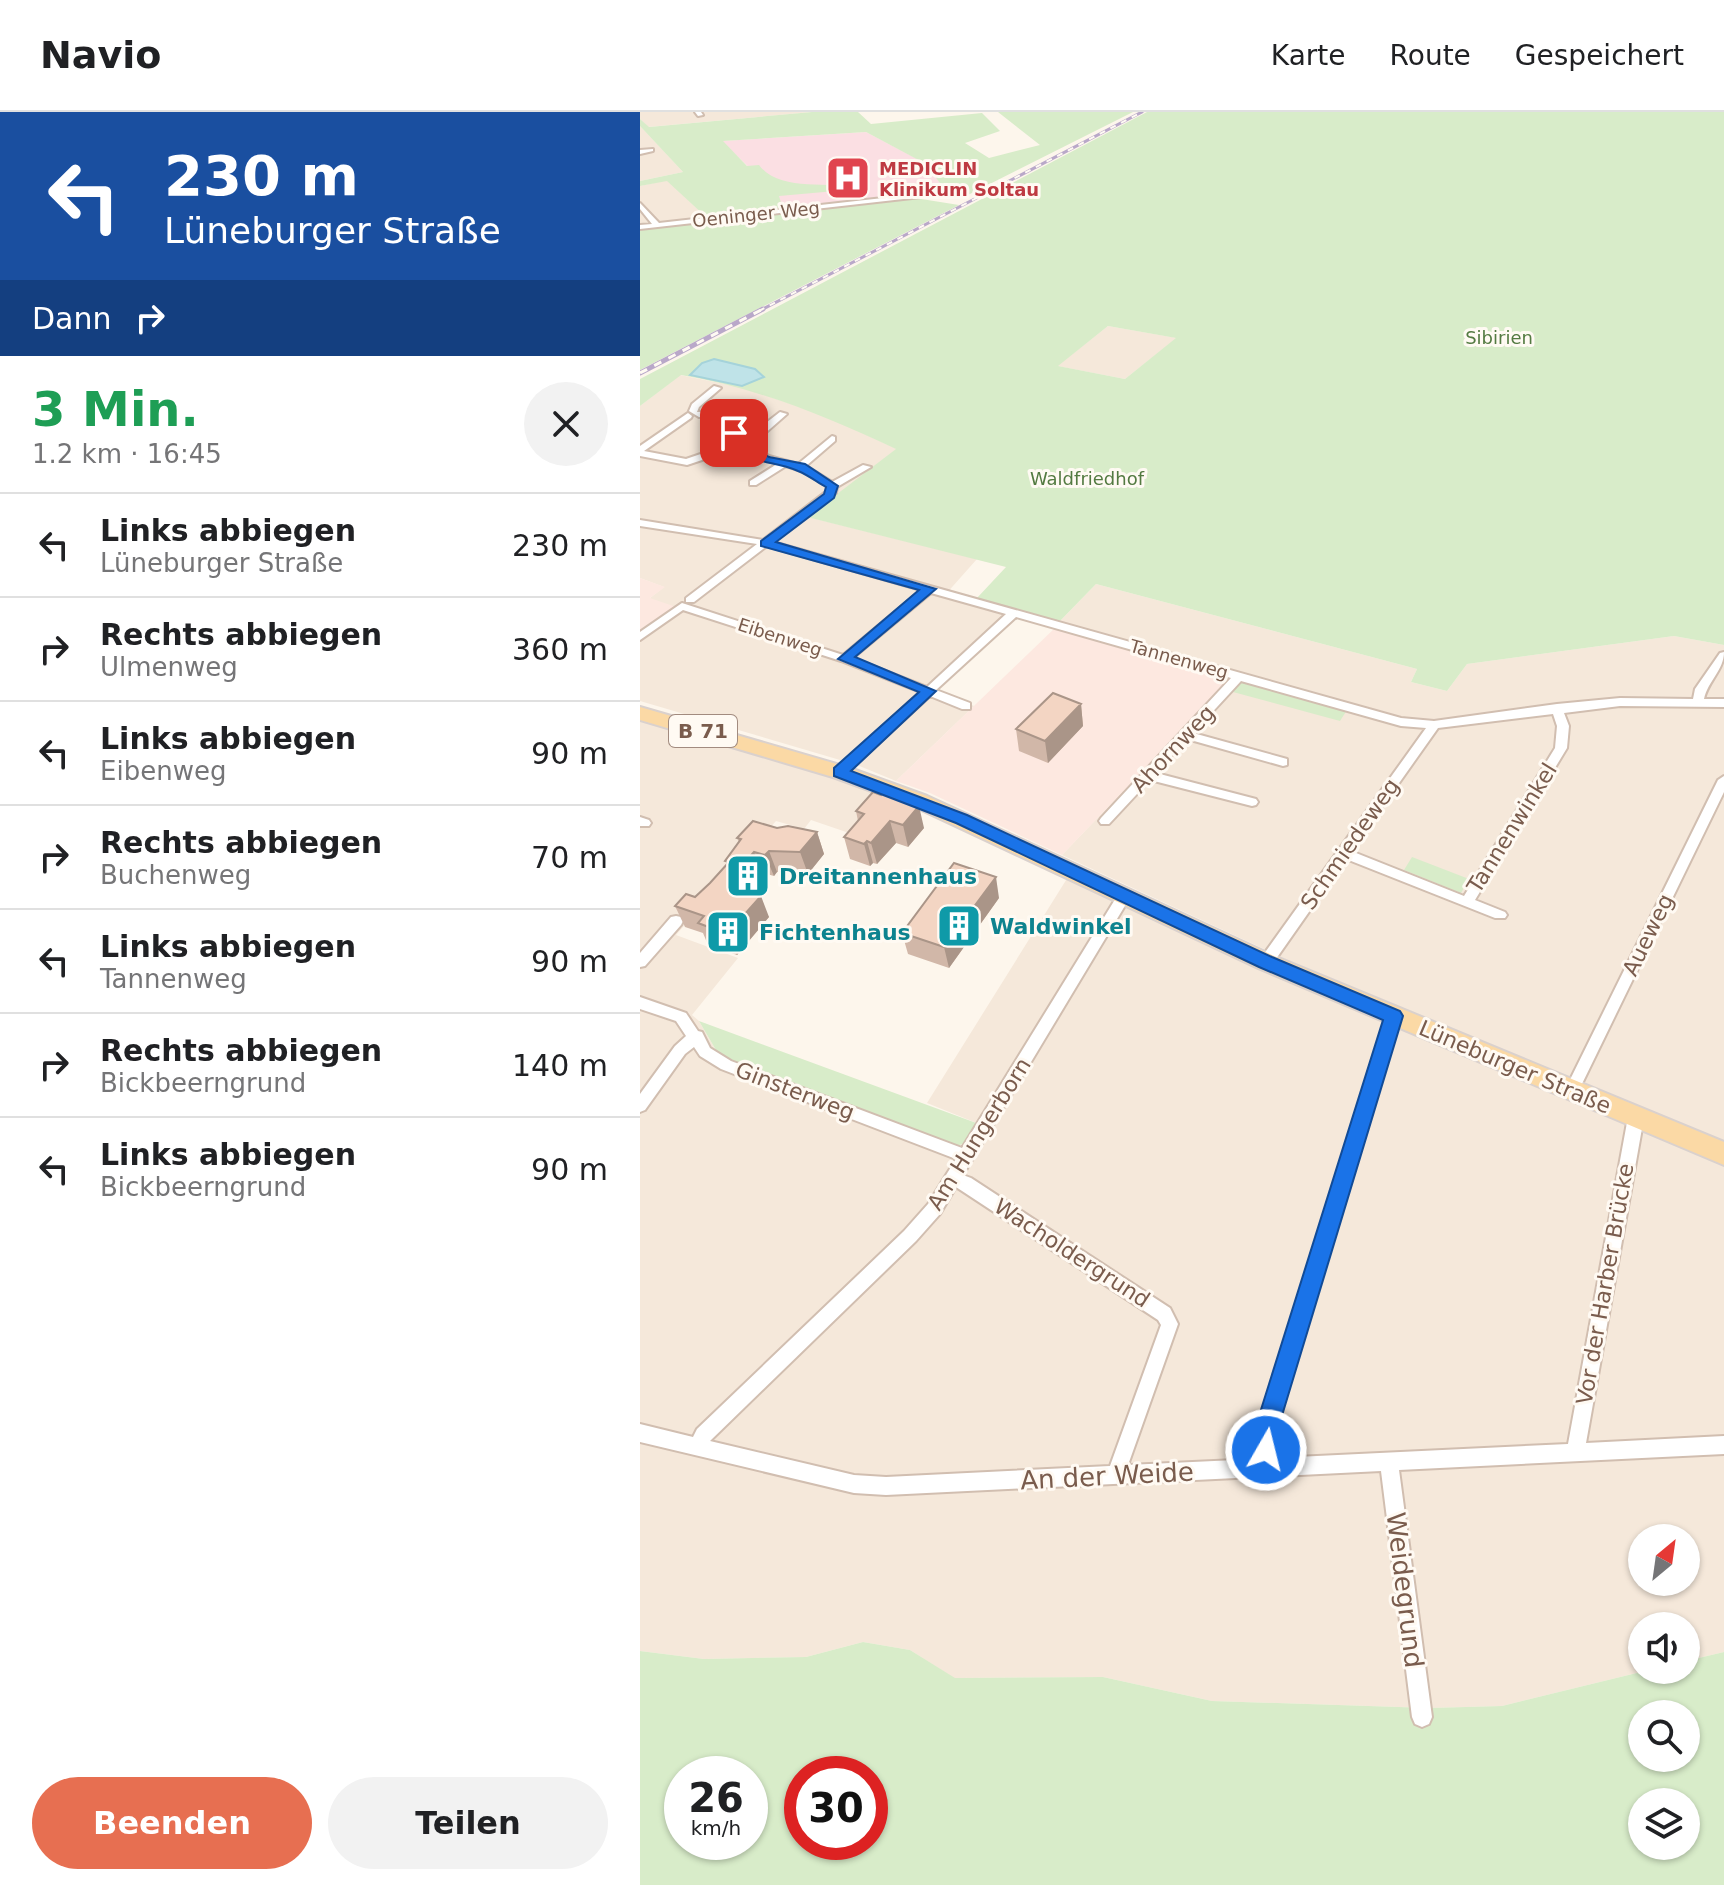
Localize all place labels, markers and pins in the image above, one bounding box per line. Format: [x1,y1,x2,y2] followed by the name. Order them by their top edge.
[824,154,872,202] hospital icon: MEDICLIN Klinikum Soltau
[879,158,1039,200] place label: MEDICLIN Klinikum Soltau
[700,399,768,467] pin
[724,852,772,900] building icon: Dreitannenhaus
[779,864,977,889] place label: Dreitannenhaus
[935,902,983,950] building icon: Waldwinkel
[704,908,752,956] building icon: Fichtenhaus
[990,914,1132,939] place label: Waldwinkel
[759,920,911,945] place label: Fichtenhaus

